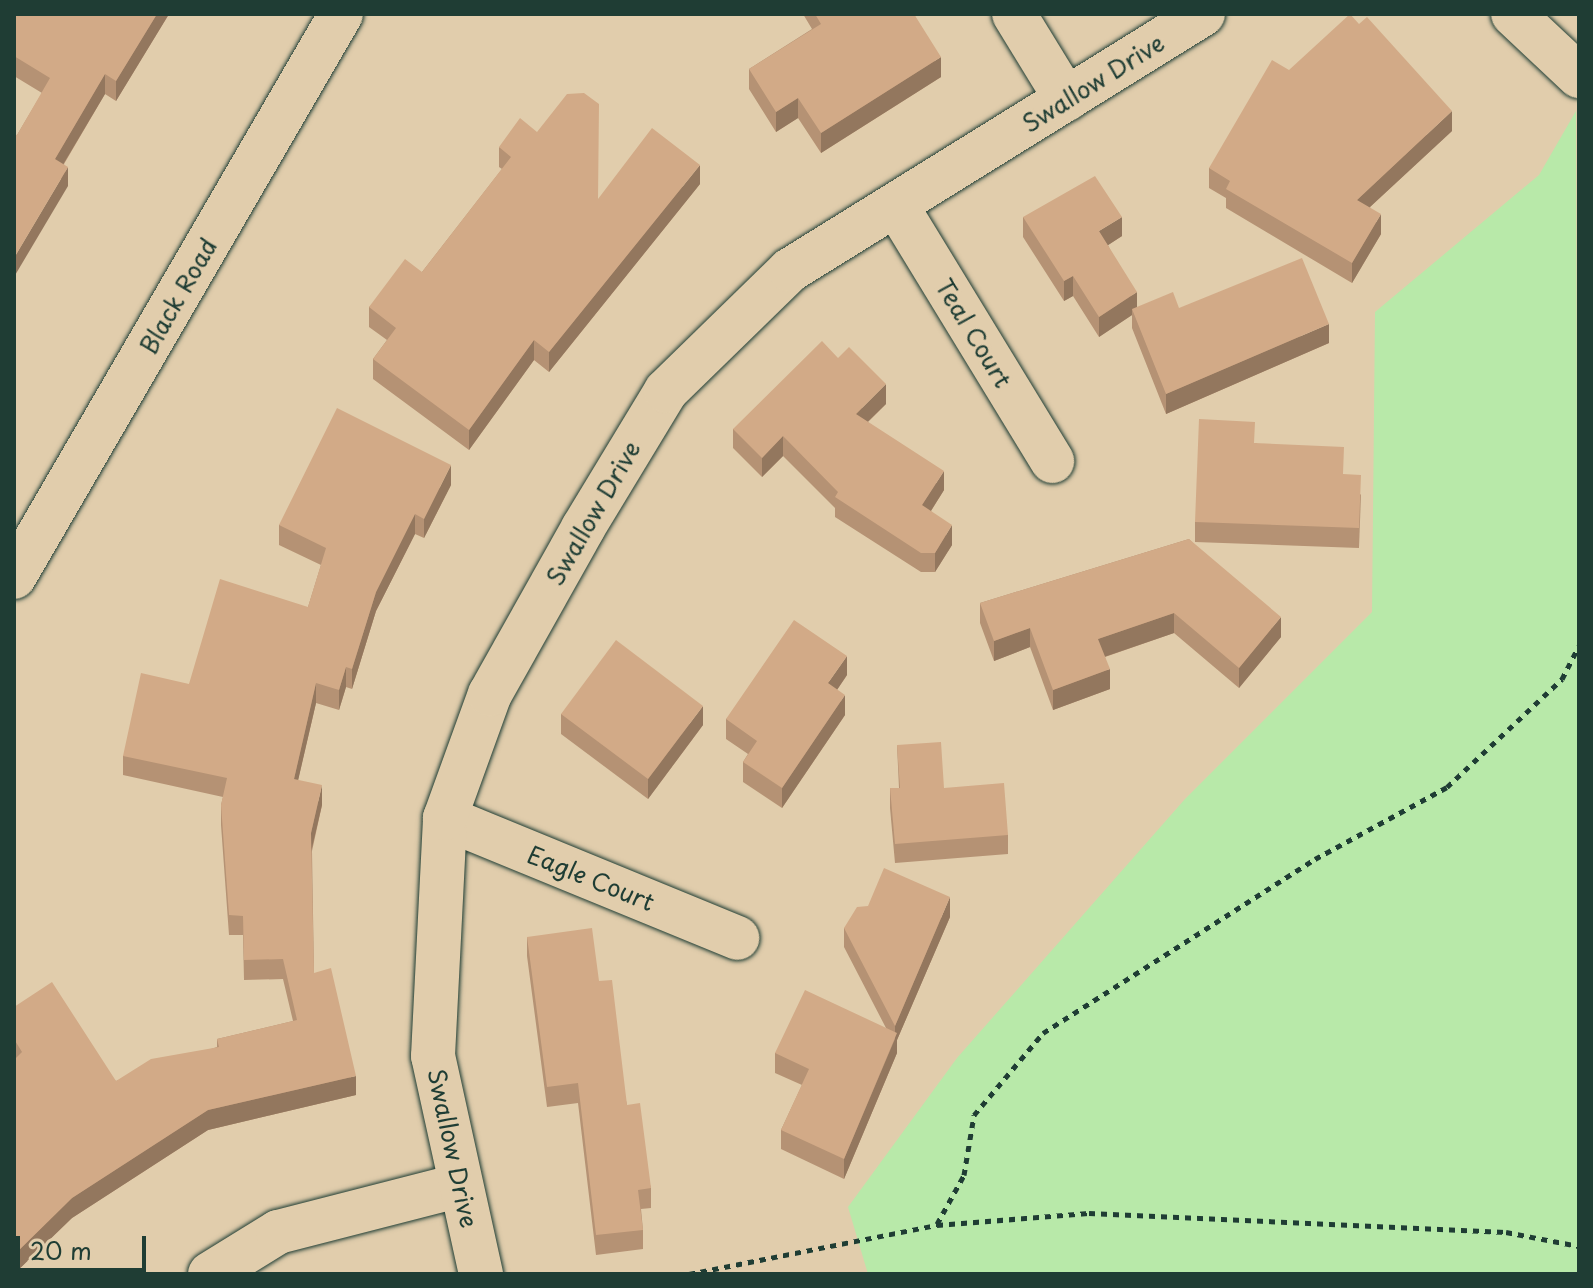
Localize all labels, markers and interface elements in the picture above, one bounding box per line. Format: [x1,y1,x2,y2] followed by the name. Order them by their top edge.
[1016,28,1170,138] street label: Swallow Drive
[133,232,223,360] street label: Black Road
[930,273,1018,393] street label: Teal Court
[540,435,646,591] street label: Swallow Drive
[522,839,660,917] street label: Eagle Court
[422,1065,484,1231] street label: Swallow Drive
[20,1220,150,1270] scale bar
[30,1232,92,1268] text: 20 m

